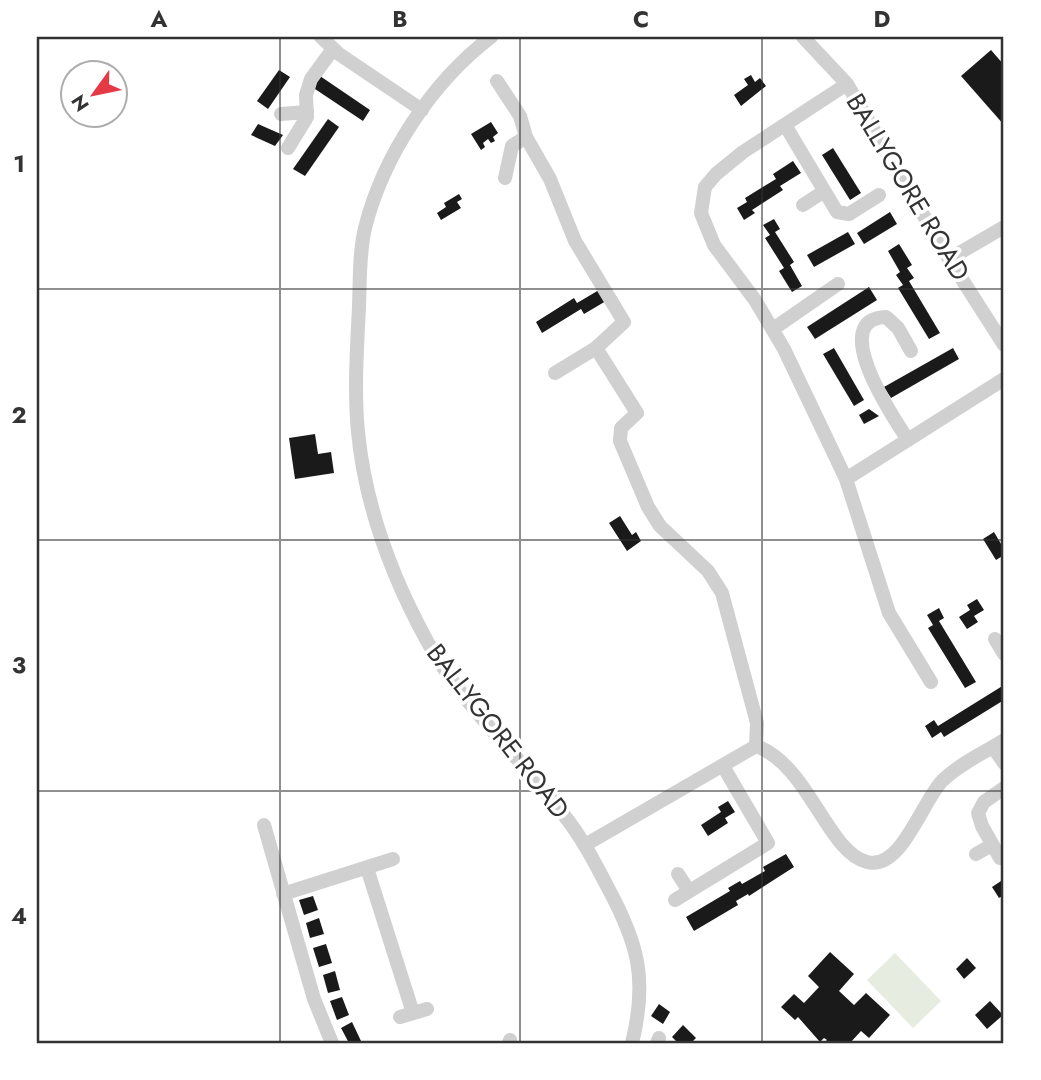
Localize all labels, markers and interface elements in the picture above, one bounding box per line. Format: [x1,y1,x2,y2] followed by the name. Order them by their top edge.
[150,2,168,36] text: A
[392,2,408,36] text: B
[633,2,649,36] text: C
[874,2,891,36] text: D
[60,60,130,130] north arrow
[837,86,979,288] street label: BALLYGORE ROAD
[65,89,96,117] text: N
[13,147,25,181] text: 1
[11,398,27,432] text: 2
[418,636,578,826] street label: BALLYGORE ROAD
[12,648,26,682] text: 3
[11,899,27,933] text: 4

